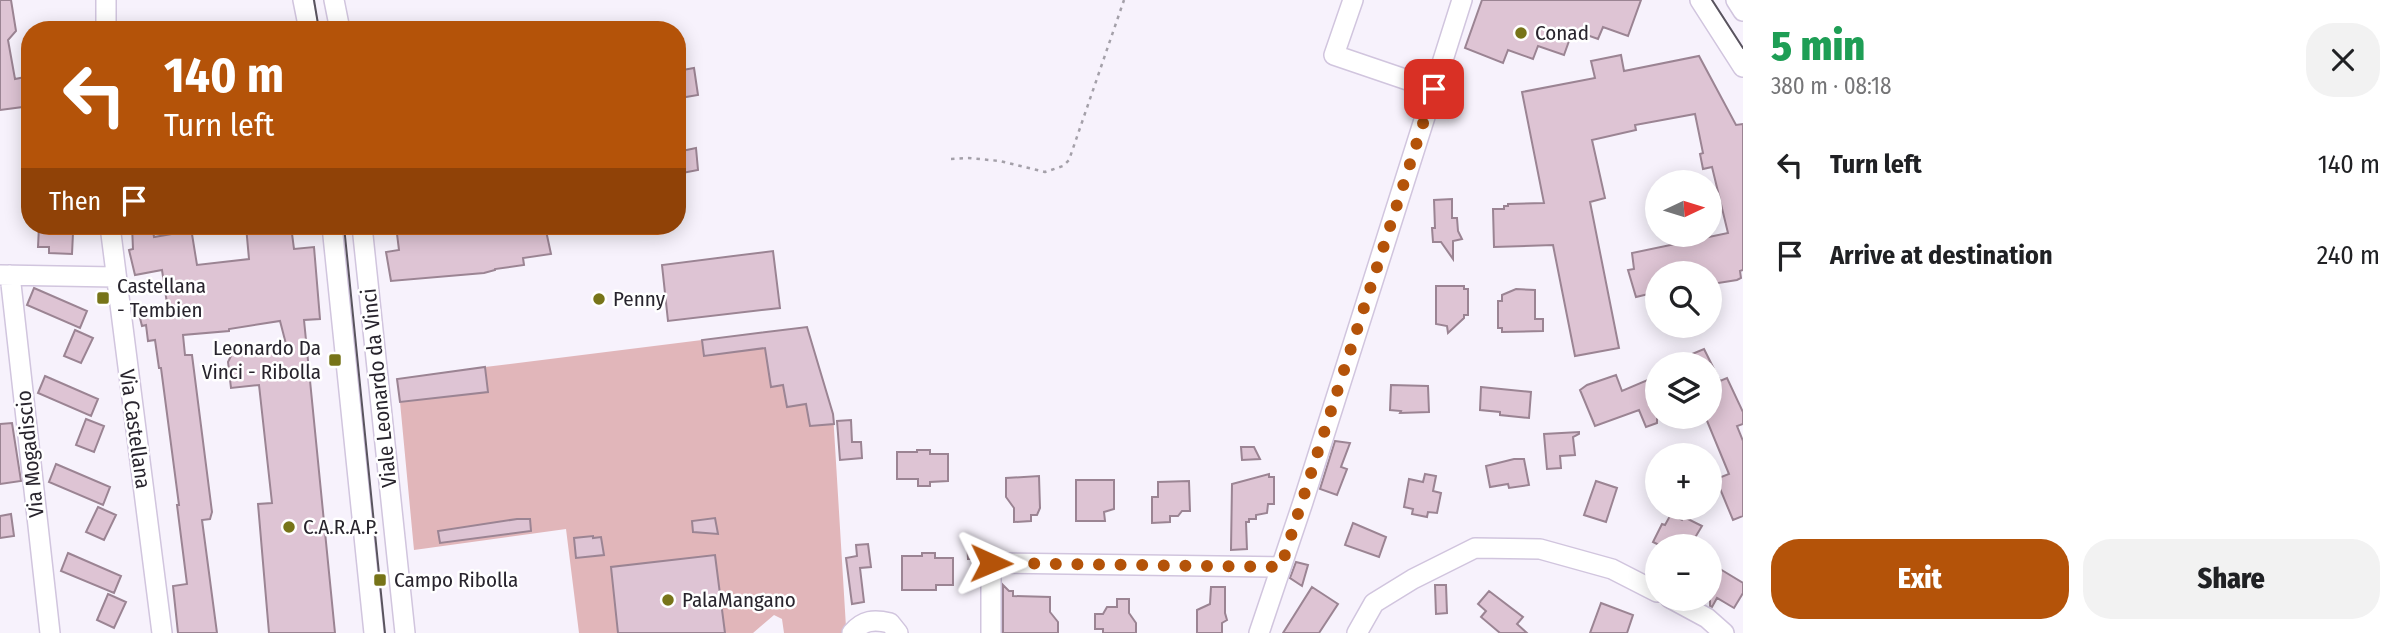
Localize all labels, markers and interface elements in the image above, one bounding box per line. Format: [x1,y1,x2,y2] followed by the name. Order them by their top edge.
[1535,20,1589,46] place label: Conad
[1771,21,1865,71] text: 5 min
[2306,23,2380,97] button: close
[1513,25,1529,41] marker: Conad
[164,46,284,105] text: 140 m
[49,49,140,140] icon: left
[1404,59,1464,119] pin
[1415,70,1453,108] icon: arrive
[1771,72,1892,100] text: 380 m · 08:18
[164,106,274,144] text: Turn left
[1771,146,1809,184] icon: left
[1830,149,1922,180] text: Turn left
[2318,149,2380,180] text: 140 m
[1645,170,1722,247] north arrow
[1645,170,1722,611] map controls
[115,182,153,220] icon: arrive
[49,186,101,217] text: Then
[1771,237,1809,275] icon: arrive
[1830,240,2053,271] text: Arrive at destination
[2317,240,2380,271] text: 240 m
[1645,261,1722,338] button: search
[117,273,206,323] place label: Castellana - Tembien
[613,286,666,312] place label: Penny
[356,287,402,489] street label: Viale Leonardo da Vinci
[95,290,111,306] marker: Castellana - Tembien
[591,291,607,307] marker: Penny
[202,335,321,385] place label: Leonardo Da Vinci - Ribolla
[327,352,343,368] marker: Leonardo Da Vinci - Ribolla
[1645,352,1722,429] button: layers
[114,368,156,490] street label: Via Castellana
[10,389,50,519] street label: Via Mogadiscio
[1645,443,1722,520] button: +
[303,514,378,540] place label: C.A.R.A.P.
[281,519,297,535] marker: C.A.R.A.P.
[954,526,1028,600] position arrow
[1645,534,1722,611] button: −
[1771,539,2069,619] button: Exit
[2083,539,2380,619] button: Share
[394,567,518,593] place label: Campo Ribolla
[372,572,388,588] marker: Campo Ribolla
[682,587,796,613] place label: PalaMangano
[660,592,676,608] marker: PalaMangano

